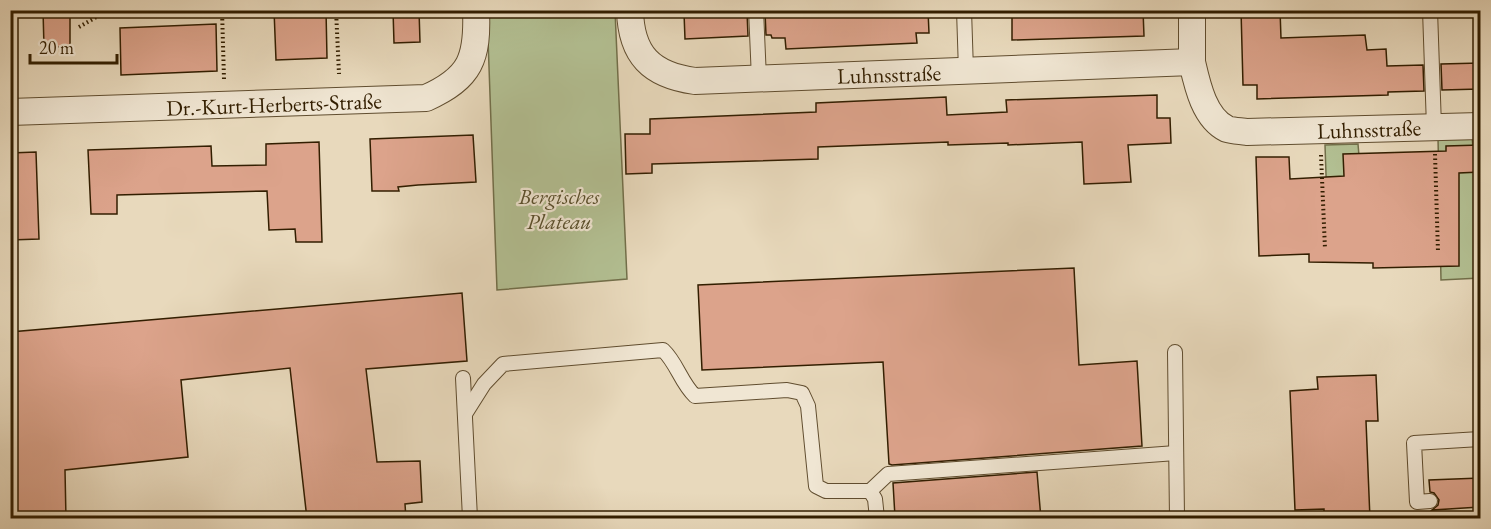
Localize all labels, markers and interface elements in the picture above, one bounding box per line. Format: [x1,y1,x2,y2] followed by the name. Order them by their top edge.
[30,27,117,65] scale bar
[39,36,74,59] text: 20 m
[836,58,942,91] street label: Luhnsstraße
[166,86,383,123] street label: Dr.-Kurt-Herberts-Straße
[1316,113,1422,146] street label: Luhnsstraße
[518,182,600,236] park label: Bergisches Plateau

